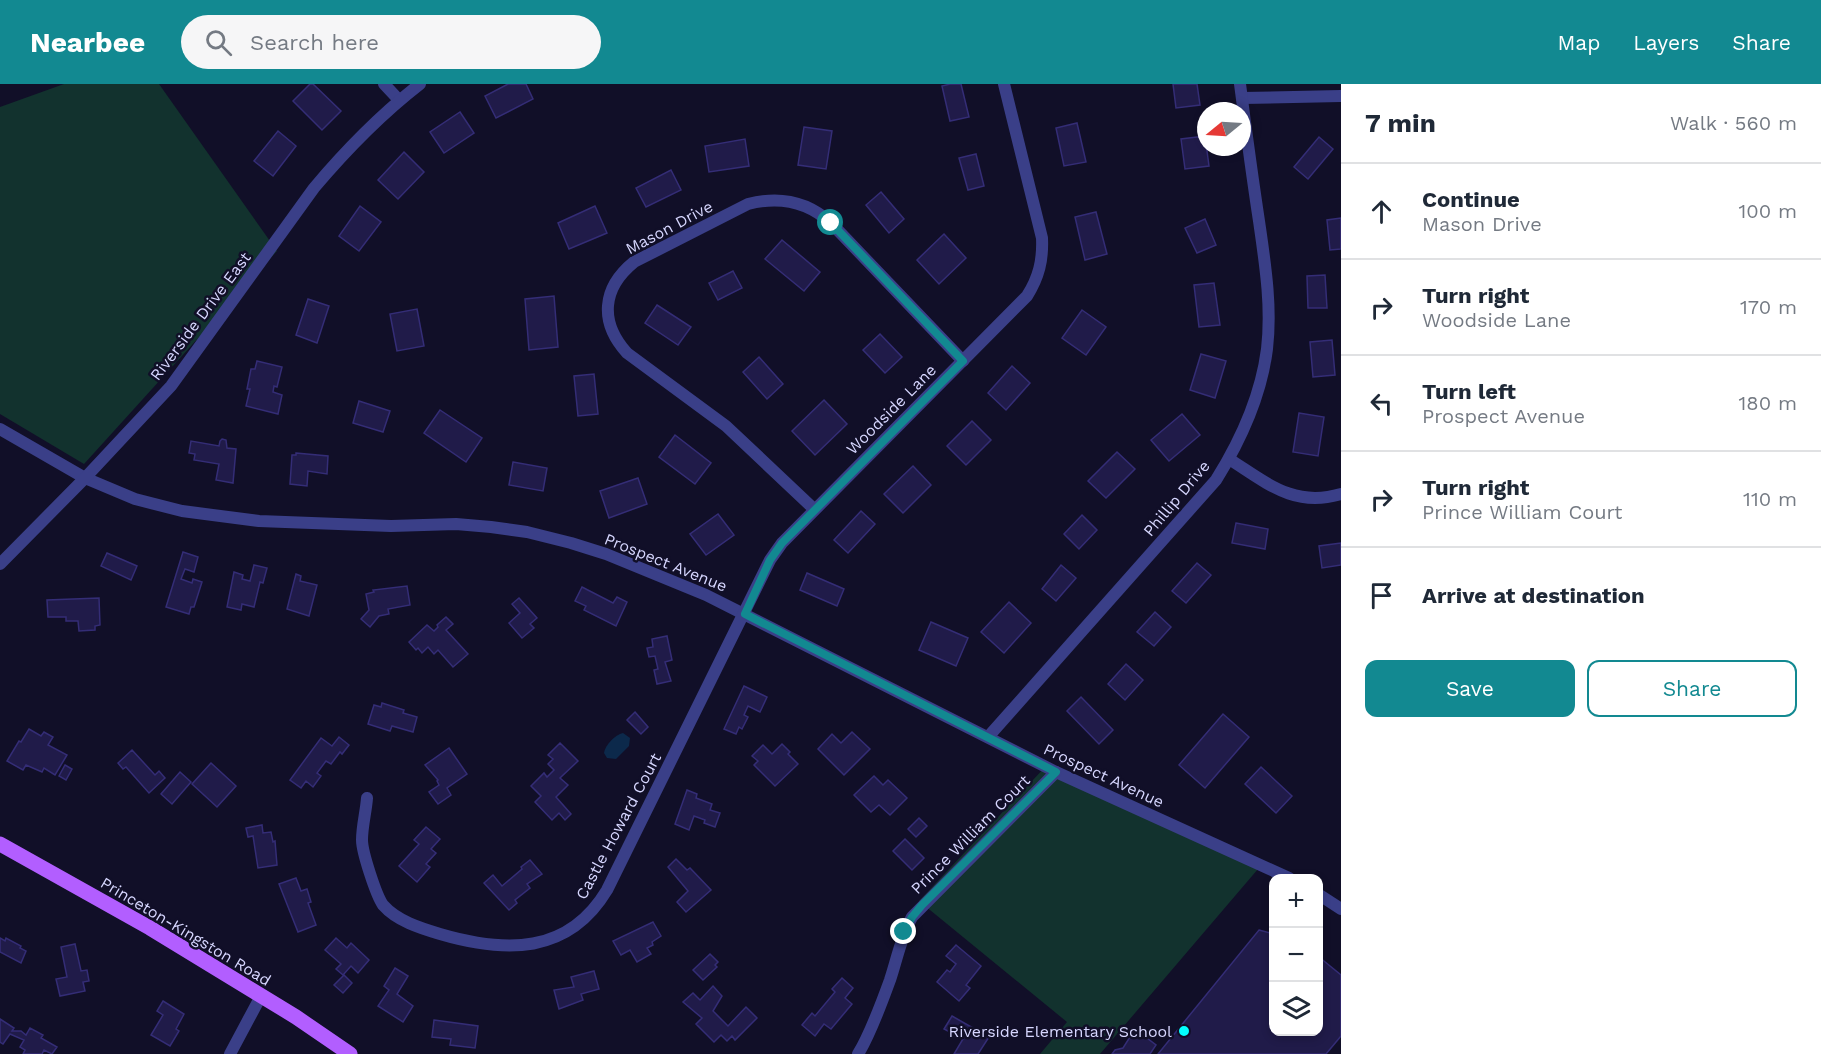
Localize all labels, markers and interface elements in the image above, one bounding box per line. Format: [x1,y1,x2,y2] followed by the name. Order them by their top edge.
[181,15,601,69] search box
[30,26,145,59] text: Nearbee
[202,26,235,59] icon: search
[250,30,379,55] text: Search here
[1557,30,1600,55] text: Map
[1633,30,1699,55] text: Layers
[1732,30,1791,55] text: Share
[1197,102,1251,156] north arrow
[1365,108,1436,138] text: 7 min
[1670,111,1797,135] text: Walk · 560 m
[1422,187,1520,212] text: Continue
[1365,195,1398,228] icon: ahead
[622,197,716,258] street label: Mason Drive
[1738,199,1797,223] text: 100 m
[817,209,843,235] route start
[1422,212,1542,236] text: Mason Drive
[146,248,255,384] street label: Riverside Drive East
[1422,283,1529,308] text: Turn right
[1365,291,1398,324] icon: right
[1740,295,1797,319] text: 170 m
[1422,308,1571,332] text: Woodside Lane
[842,360,940,458] street label: Woodside Lane
[1422,379,1516,404] text: Turn left
[1365,387,1398,420] icon: left
[1739,391,1797,415] text: 180 m
[1422,404,1585,428] text: Prospect Avenue
[1139,456,1214,540] street label: Phillip Drive
[1422,475,1529,500] text: Turn right
[1365,483,1398,516] icon: right
[1743,487,1797,511] text: 110 m
[1422,500,1622,524] text: Prince William Court
[602,529,730,596] street label: Prospect Avenue
[1365,579,1398,612] icon: arrive
[1422,583,1645,608] text: Arrive at destination
[1365,660,1575,717] button: Save
[1587,660,1797,717] button: Share
[1041,739,1167,812] street label: Prospect Avenue
[572,750,665,903] street label: Castle Howard Court
[907,771,1034,898] street label: Prince William Court
[97,873,274,990] street label: Princeton-Kingston Road
[1269,874,1323,1036] map controls
[1269,874,1323,928] button: +
[890,918,916,944] route end
[1269,928,1323,982] button: −
[1269,982,1323,1036] button: layers
[949,1022,1172,1041] place label: Riverside Elementary School
[1177,1024,1191,1038] marker: Riverside Elementary School

